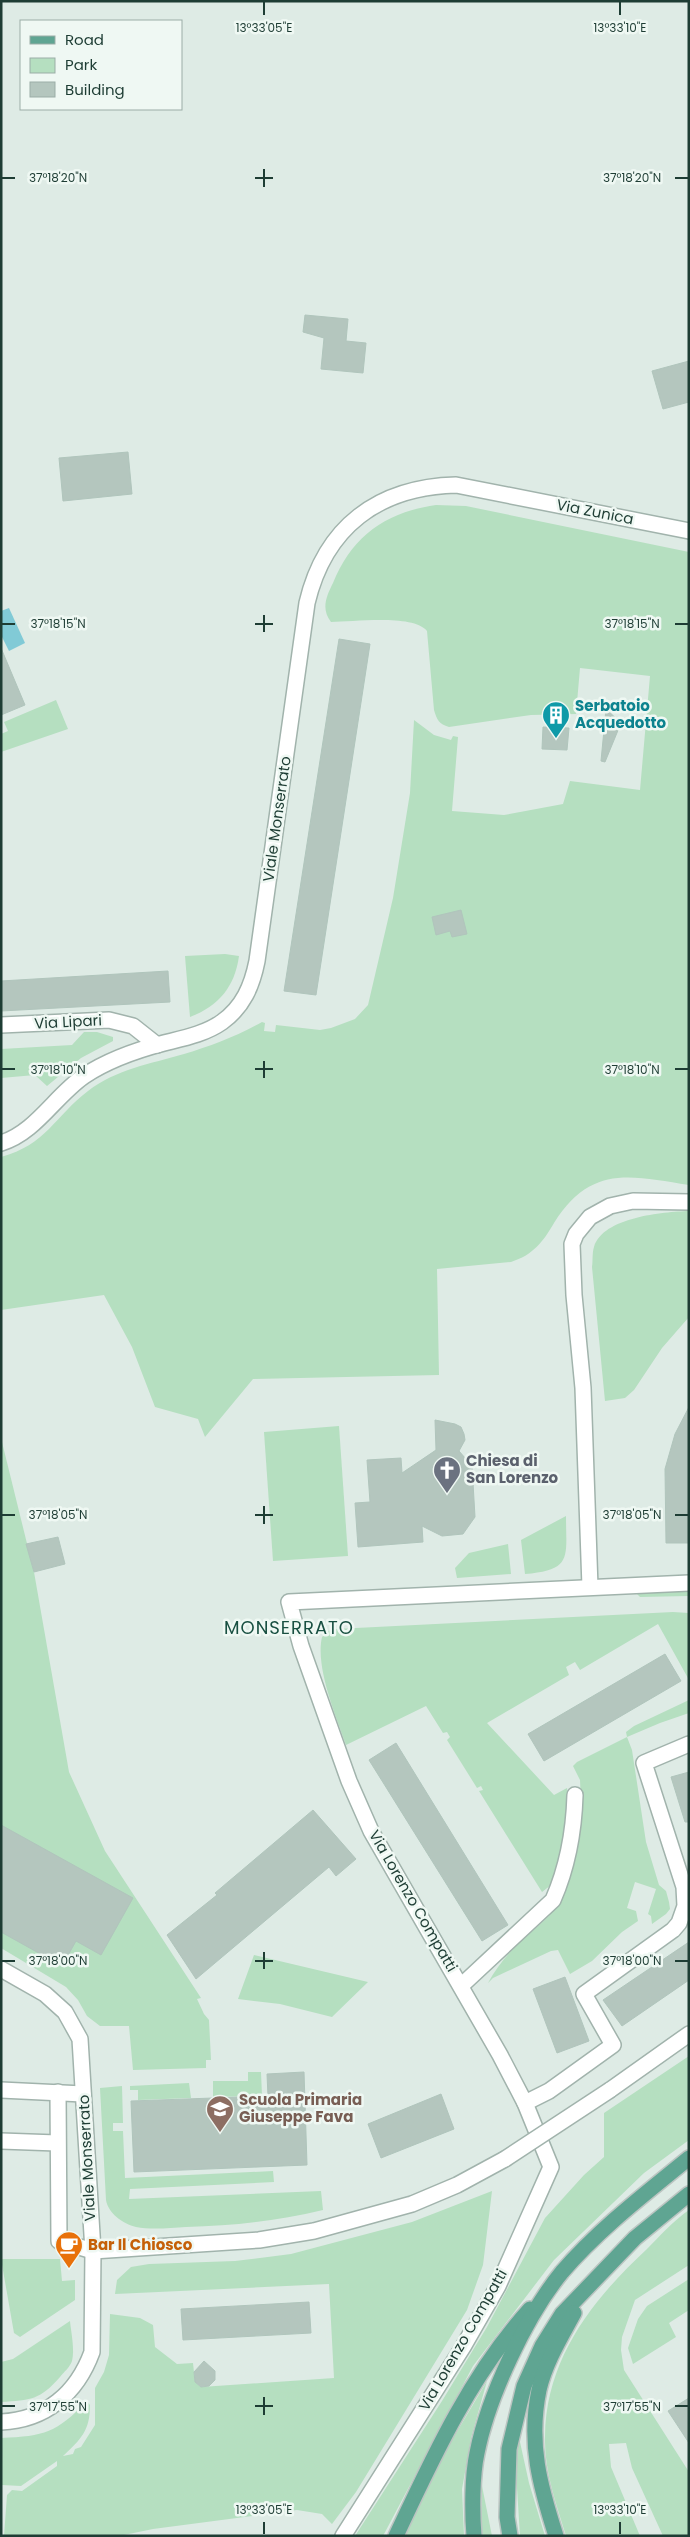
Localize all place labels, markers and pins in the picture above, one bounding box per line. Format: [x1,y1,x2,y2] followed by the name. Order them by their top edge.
[575,695,667,733] place label: Serbatoio Acquedotto
[541,700,571,739] building icon: Serbatoio Acquedotto
[466,1450,559,1488] place label: Chiesa di San Lorenzo
[432,1455,462,1494] church icon: Chiesa di San Lorenzo
[239,2089,362,2127] place label: Scuola Primaria Giuseppe Fava
[205,2094,235,2133] school or university icon: Scuola Primaria Giuseppe Fava
[54,2230,84,2269] cafe icon: Bar Il Chiosco
[88,2234,193,2255] place label: Bar Il Chiosco

